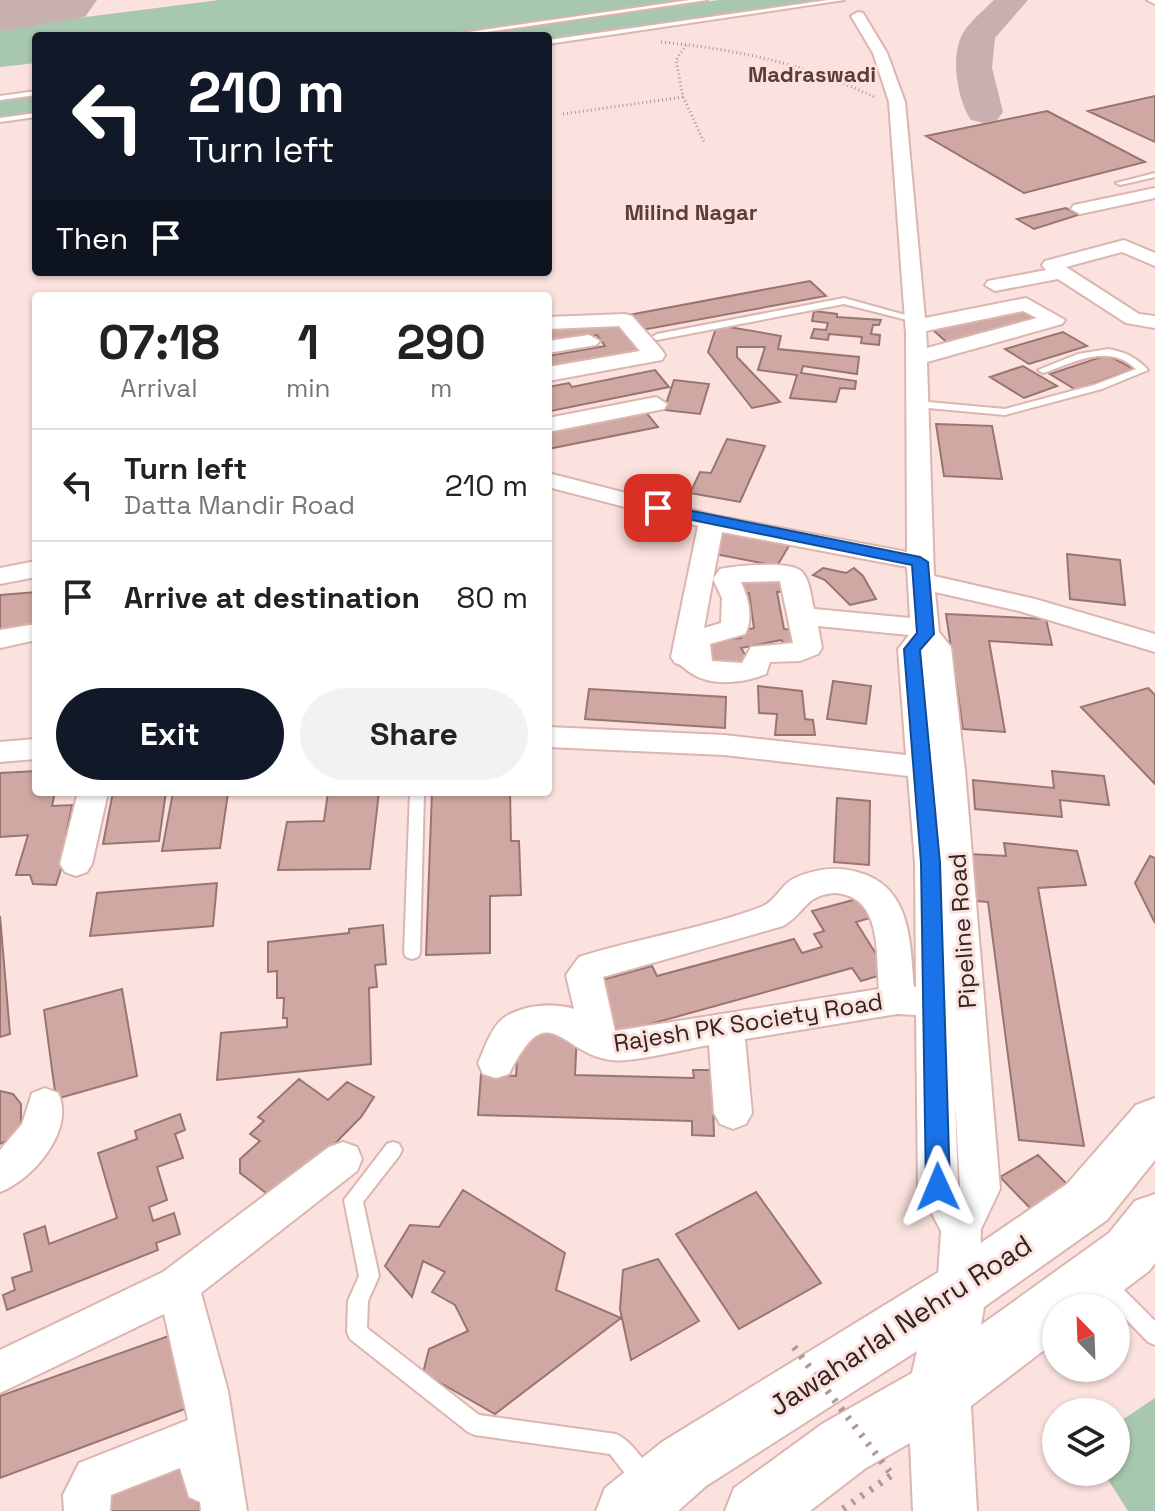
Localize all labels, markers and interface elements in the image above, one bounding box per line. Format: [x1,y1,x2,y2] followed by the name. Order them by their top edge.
[188,57,345,128] text: 210 m
[748,60,876,88] district label: Madraswadi
[56,64,160,168] icon: left
[188,127,335,173] text: Turn left
[625,198,758,226] district label: Milind Nagar
[144,216,188,260] icon: arrive
[56,219,128,258] text: Then
[98,312,220,373] text: 07:18
[297,312,319,373] text: 1
[397,312,486,373] text: 290
[120,371,198,405] text: Arrival
[286,371,331,405] text: min
[430,371,452,405] text: m
[124,449,247,488] text: Turn left
[56,463,100,507] icon: left
[445,466,528,505] text: 210 m
[624,474,692,542] pin
[636,486,680,530] icon: arrive
[124,488,355,522] text: Datta Mandir Road
[56,575,100,619] icon: arrive
[124,578,420,617] text: Arrive at destination
[457,578,528,617] text: 80 m
[56,688,284,780] button: Exit
[300,688,528,780] button: Share
[941,852,983,1010] street label: Pipeline Road
[611,985,885,1059] street label: Rajesh PK Society Road
[896,1145,980,1229] position arrow
[762,1226,1038,1424] street label: Jawaharlal Nehru Road
[1042,1294,1130,1382] north arrow
[1042,1294,1130,1486] map controls
[1042,1398,1130,1486] button: layers

